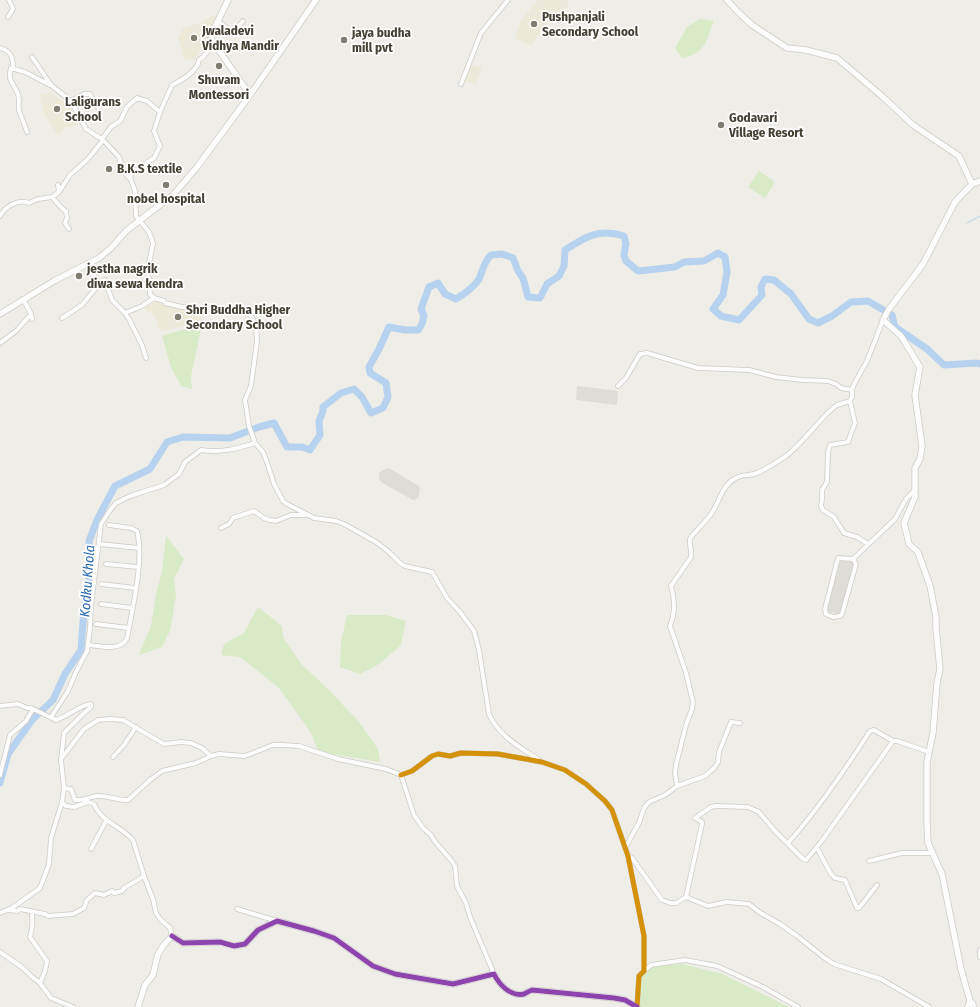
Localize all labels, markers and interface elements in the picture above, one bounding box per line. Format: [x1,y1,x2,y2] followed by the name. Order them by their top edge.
[542,9,638,40] place label: Pushpanjali Secondary School
[529,19,539,29] marker: Pushpanjali Secondary School
[202,23,279,54] place label: Jwaladevi Vidhya Mandir
[352,25,411,56] place label: jaya budha mill pvt
[189,33,199,43] marker: Jwaladevi Vidhya Mandir
[339,35,349,45] marker: jaya budha mill pvt
[214,61,224,71] marker: Shuvam Montessori
[189,72,249,103] place label: Shuvam Montessori
[65,94,121,125] place label: Laligurans School
[52,104,62,114] marker: Laligurans School
[729,110,804,141] place label: Godavari Village Resort
[716,120,726,130] marker: Godavari Village Resort
[117,161,182,177] place label: B.K.S textile
[104,164,114,174] marker: B.K.S textile
[161,180,171,190] marker: nobel hospital
[127,191,205,207] place label: nobel hospital
[87,261,183,292] place label: jestha nagrik diwa sewa kendra
[74,271,84,281] marker: jestha nagrik diwa sewa kendra
[186,302,290,333] place label: Shri Buddha Higher Secondary School
[173,312,183,322] marker: Shri Buddha Higher Secondary School
[77,544,99,618] water label: Kodku Khola

